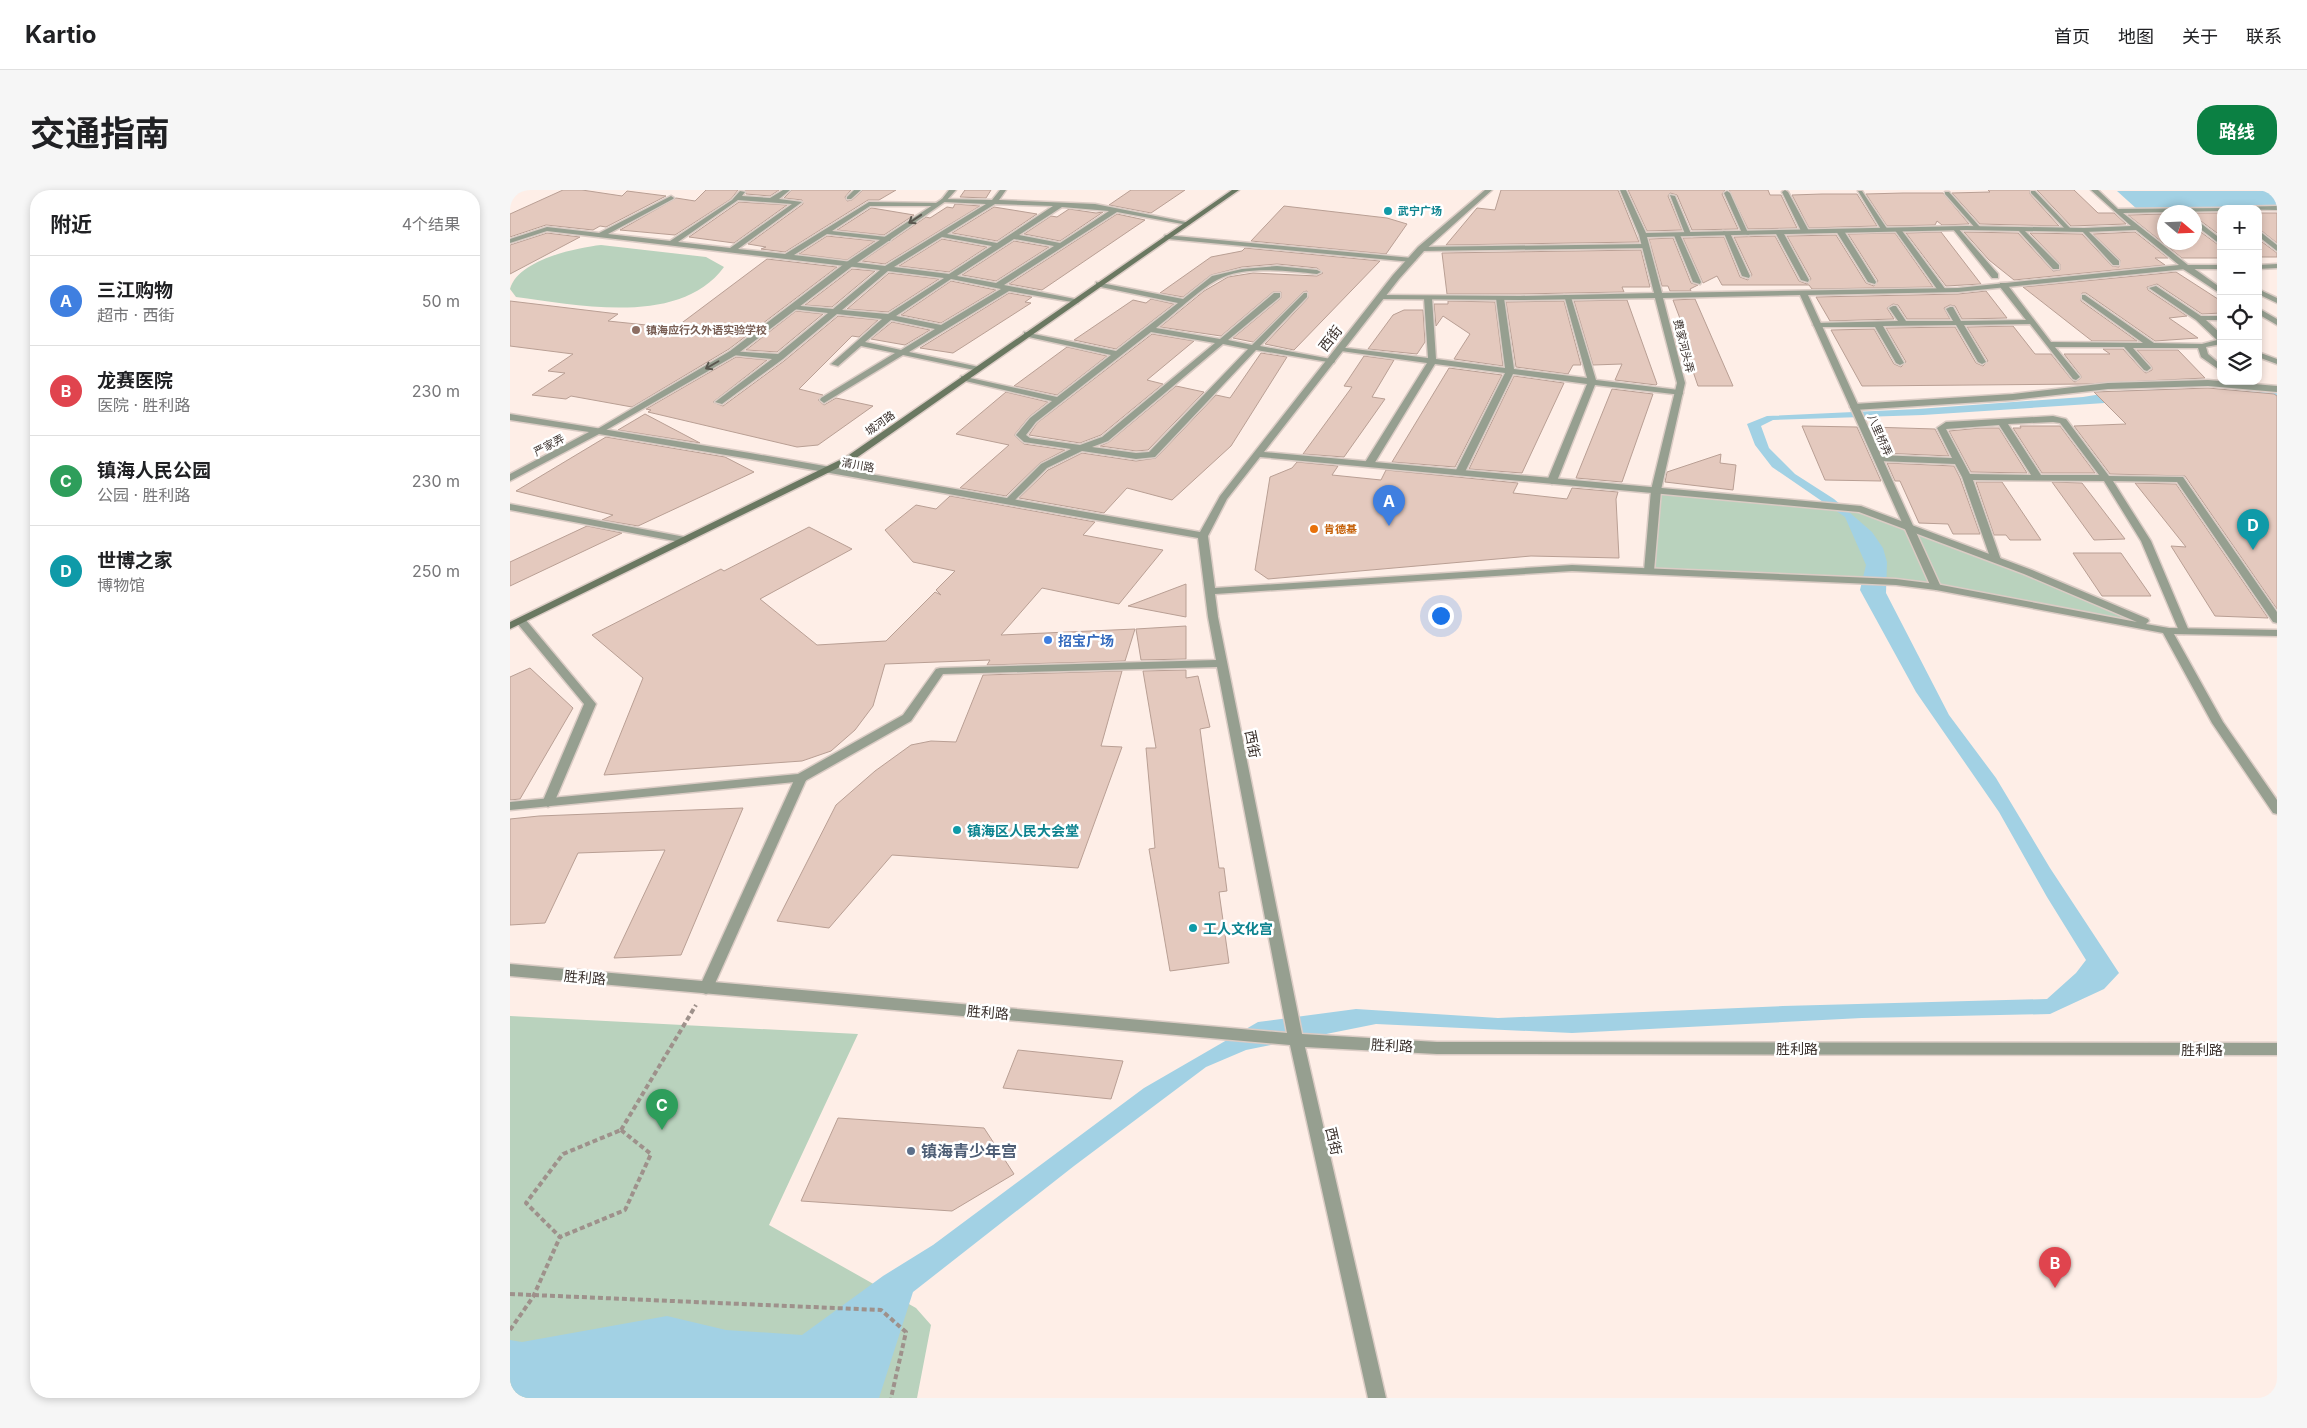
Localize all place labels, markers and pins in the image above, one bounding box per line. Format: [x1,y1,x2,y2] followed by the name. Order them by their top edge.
[1398,204,1442,218] place label: 武宁广场
[1382,205,1394,217] marker: 武宁广场
[646,323,767,337] place label: 镇海应行久外语实验学校
[630,324,642,336] marker: 镇海应行久外语实验学校
[1373,485,1405,526] pin: A
[2237,509,2269,550] pin: D
[1324,522,1357,536] place label: 肯德基
[1308,523,1320,535] marker: 肯德基
[1058,632,1114,649] place label: 招宝广场
[1042,634,1054,646] marker: 招宝广场
[967,822,1079,839] place label: 镇海区人民大会堂
[951,824,963,836] marker: 镇海区人民大会堂
[1203,920,1273,937] place label: 工人文化宫
[1187,922,1199,934] marker: 工人文化宫
[646,1089,678,1130] pin: C
[921,1141,1017,1161] place label: 镇海青少年宫
[905,1145,917,1157] marker: 镇海青少年宫
[2039,1247,2071,1288] pin: B

